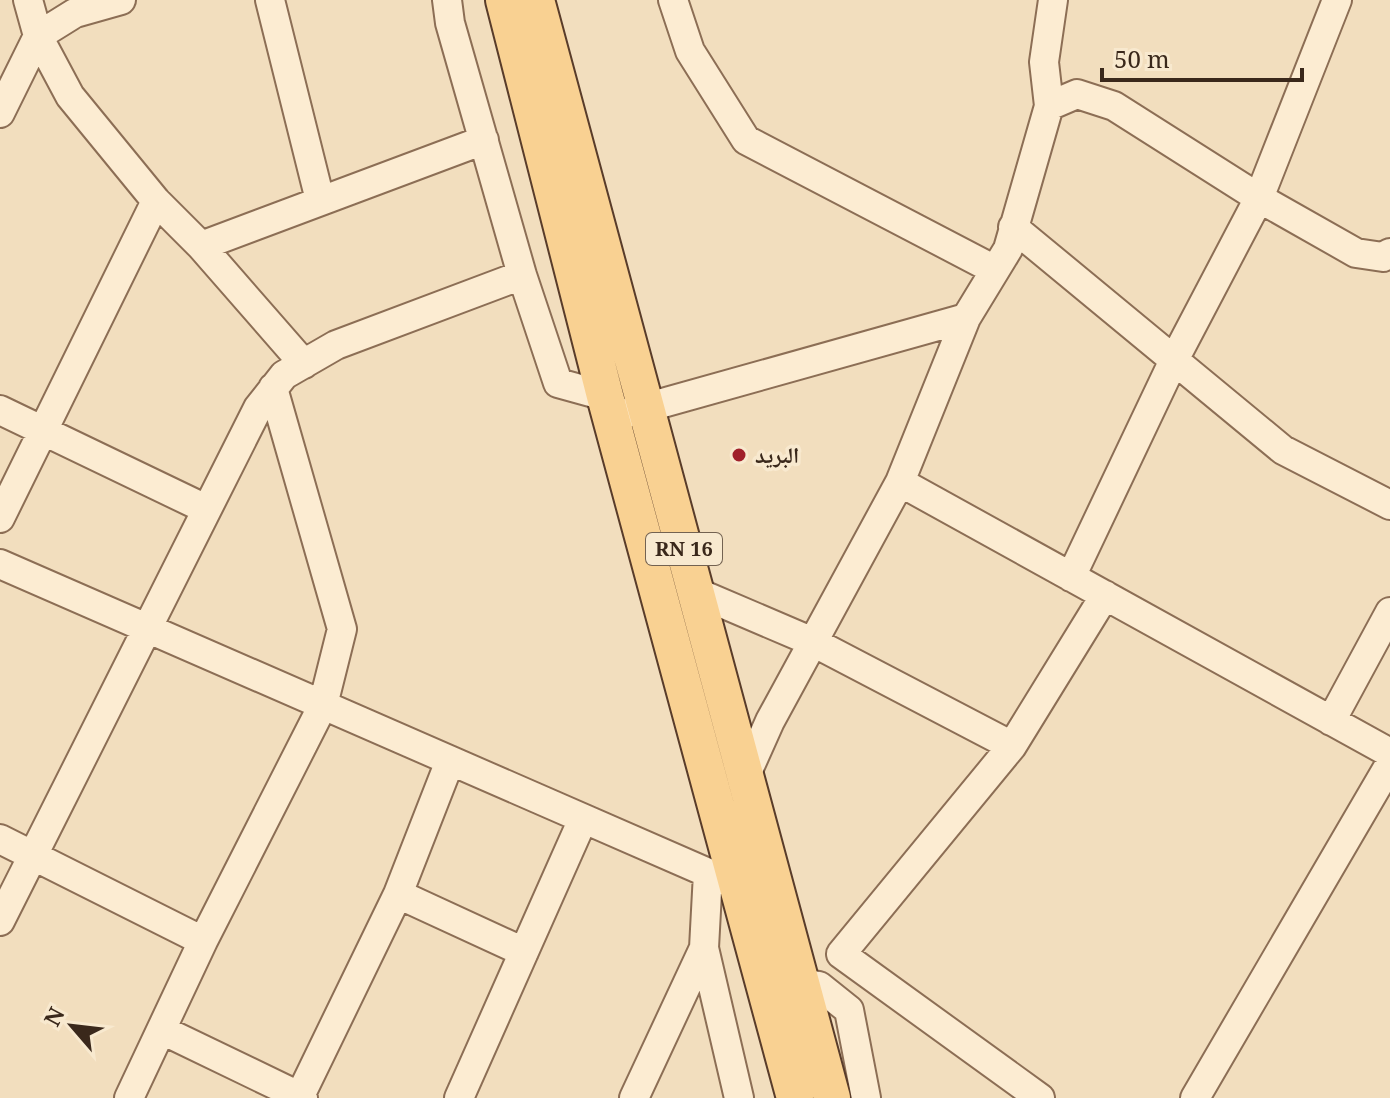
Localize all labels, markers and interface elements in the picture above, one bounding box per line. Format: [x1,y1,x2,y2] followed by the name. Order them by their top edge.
[1102,32,1302,82] scale bar
[1114,42,1170,75] text: 50 m
[755,439,799,469] place label: البريد
[730,446,748,464] marker: البريد
[646,533,722,565] road number: RN 16
[32,986,112,1066] north arrow
[36,1001,71,1031] text: N

